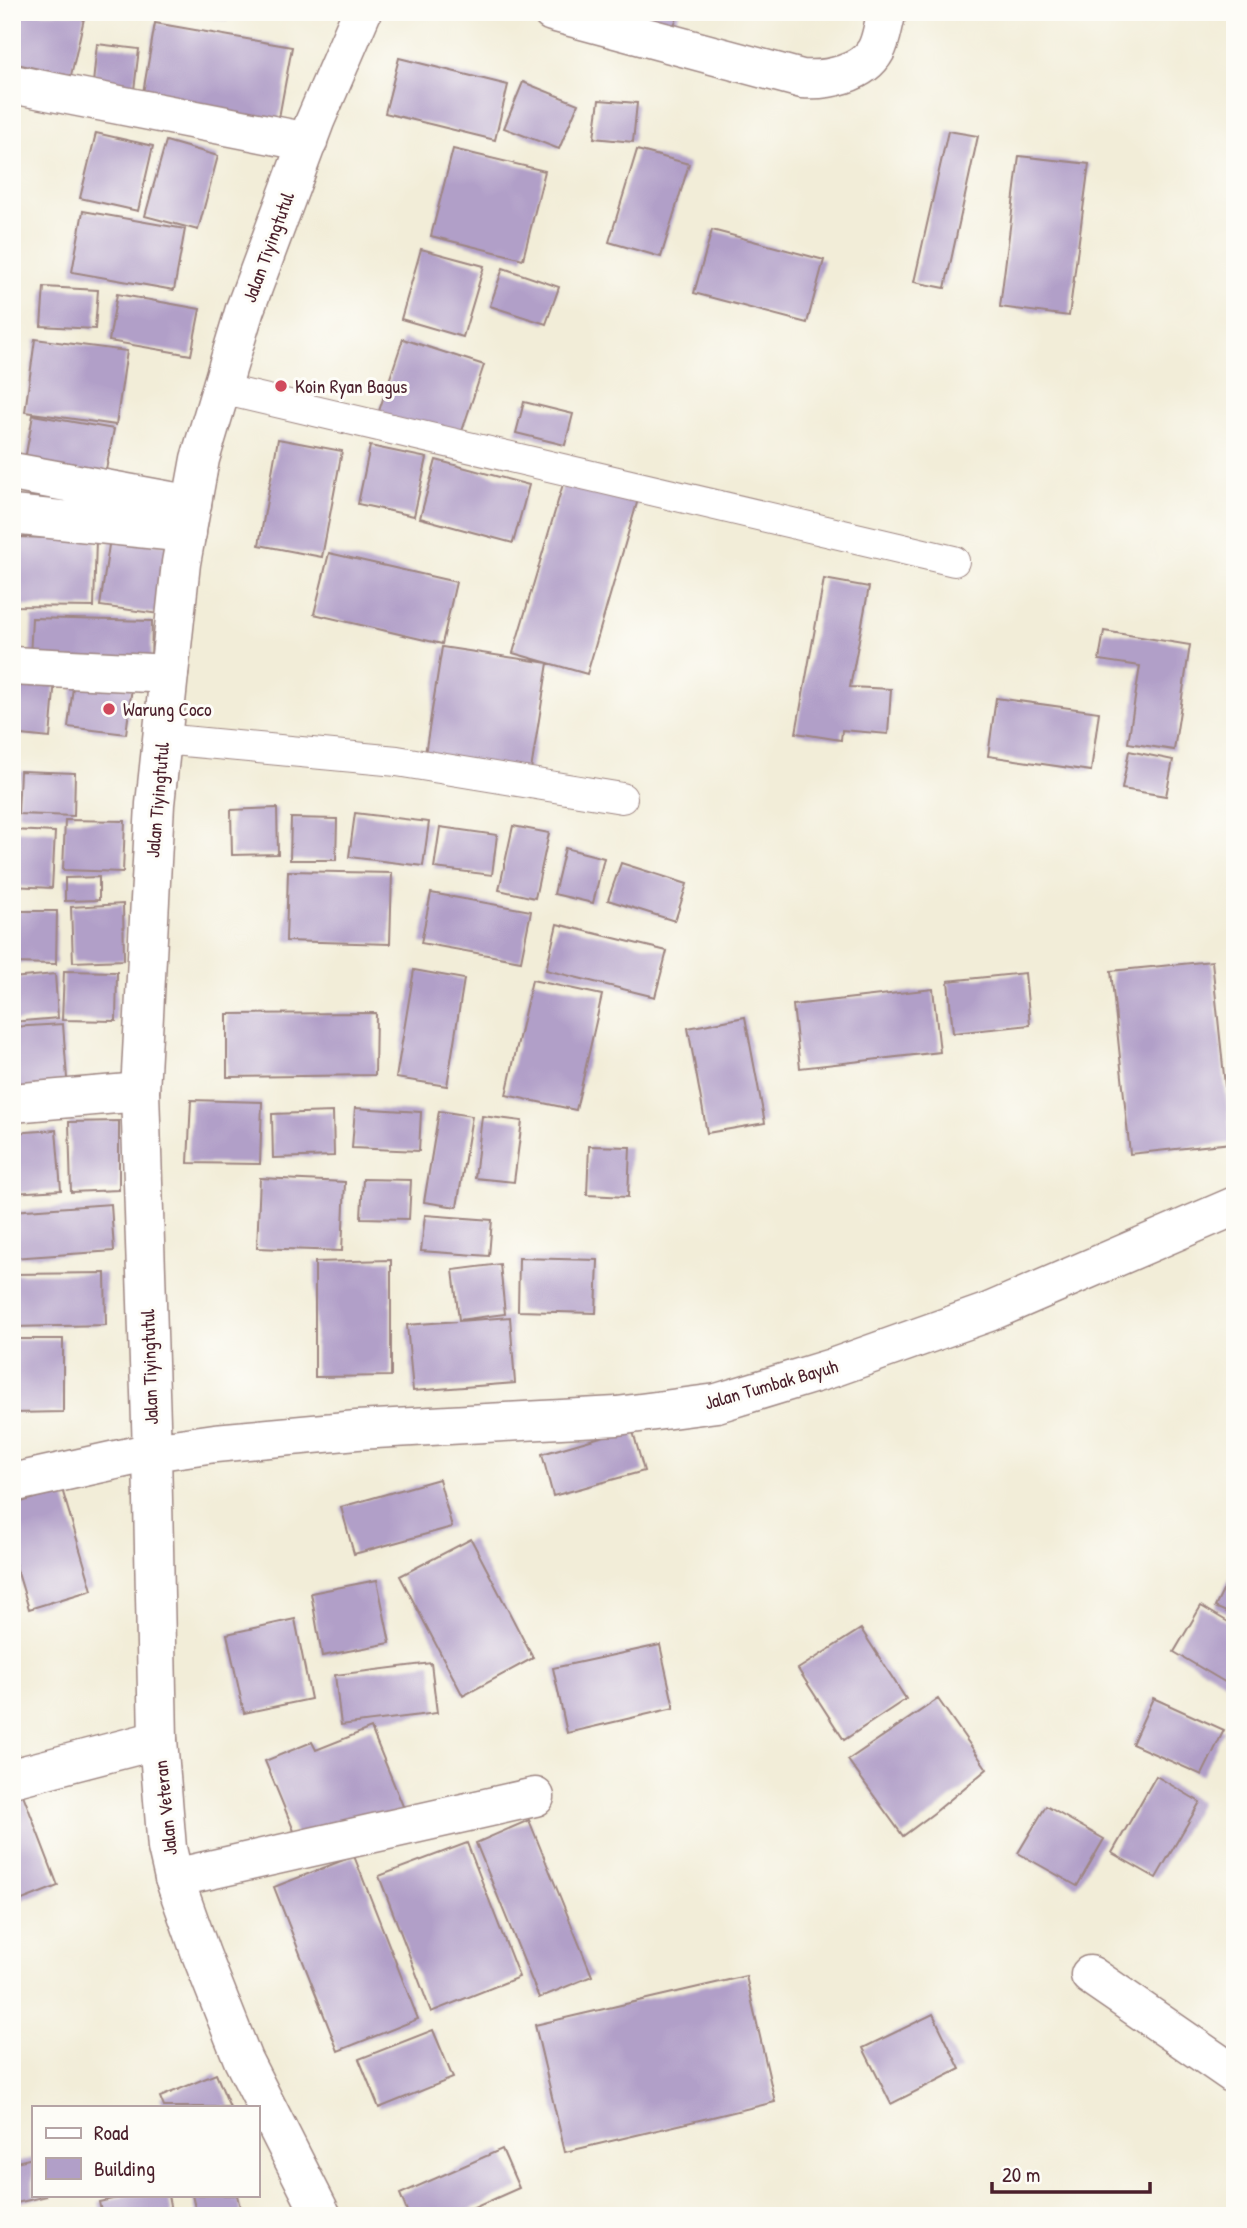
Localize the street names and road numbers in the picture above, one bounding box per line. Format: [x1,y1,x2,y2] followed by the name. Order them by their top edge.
[236,187,300,306] street label: Jalan Tiyingtutul
[139,740,175,859] street label: Jalan Tiyingtutul
[134,1308,164,1425] street label: Jalan Tiyingtutul
[701,1353,841,1415] street label: Jalan Tumbak Bayuh
[147,1759,183,1857] street label: Jalan Veteran

